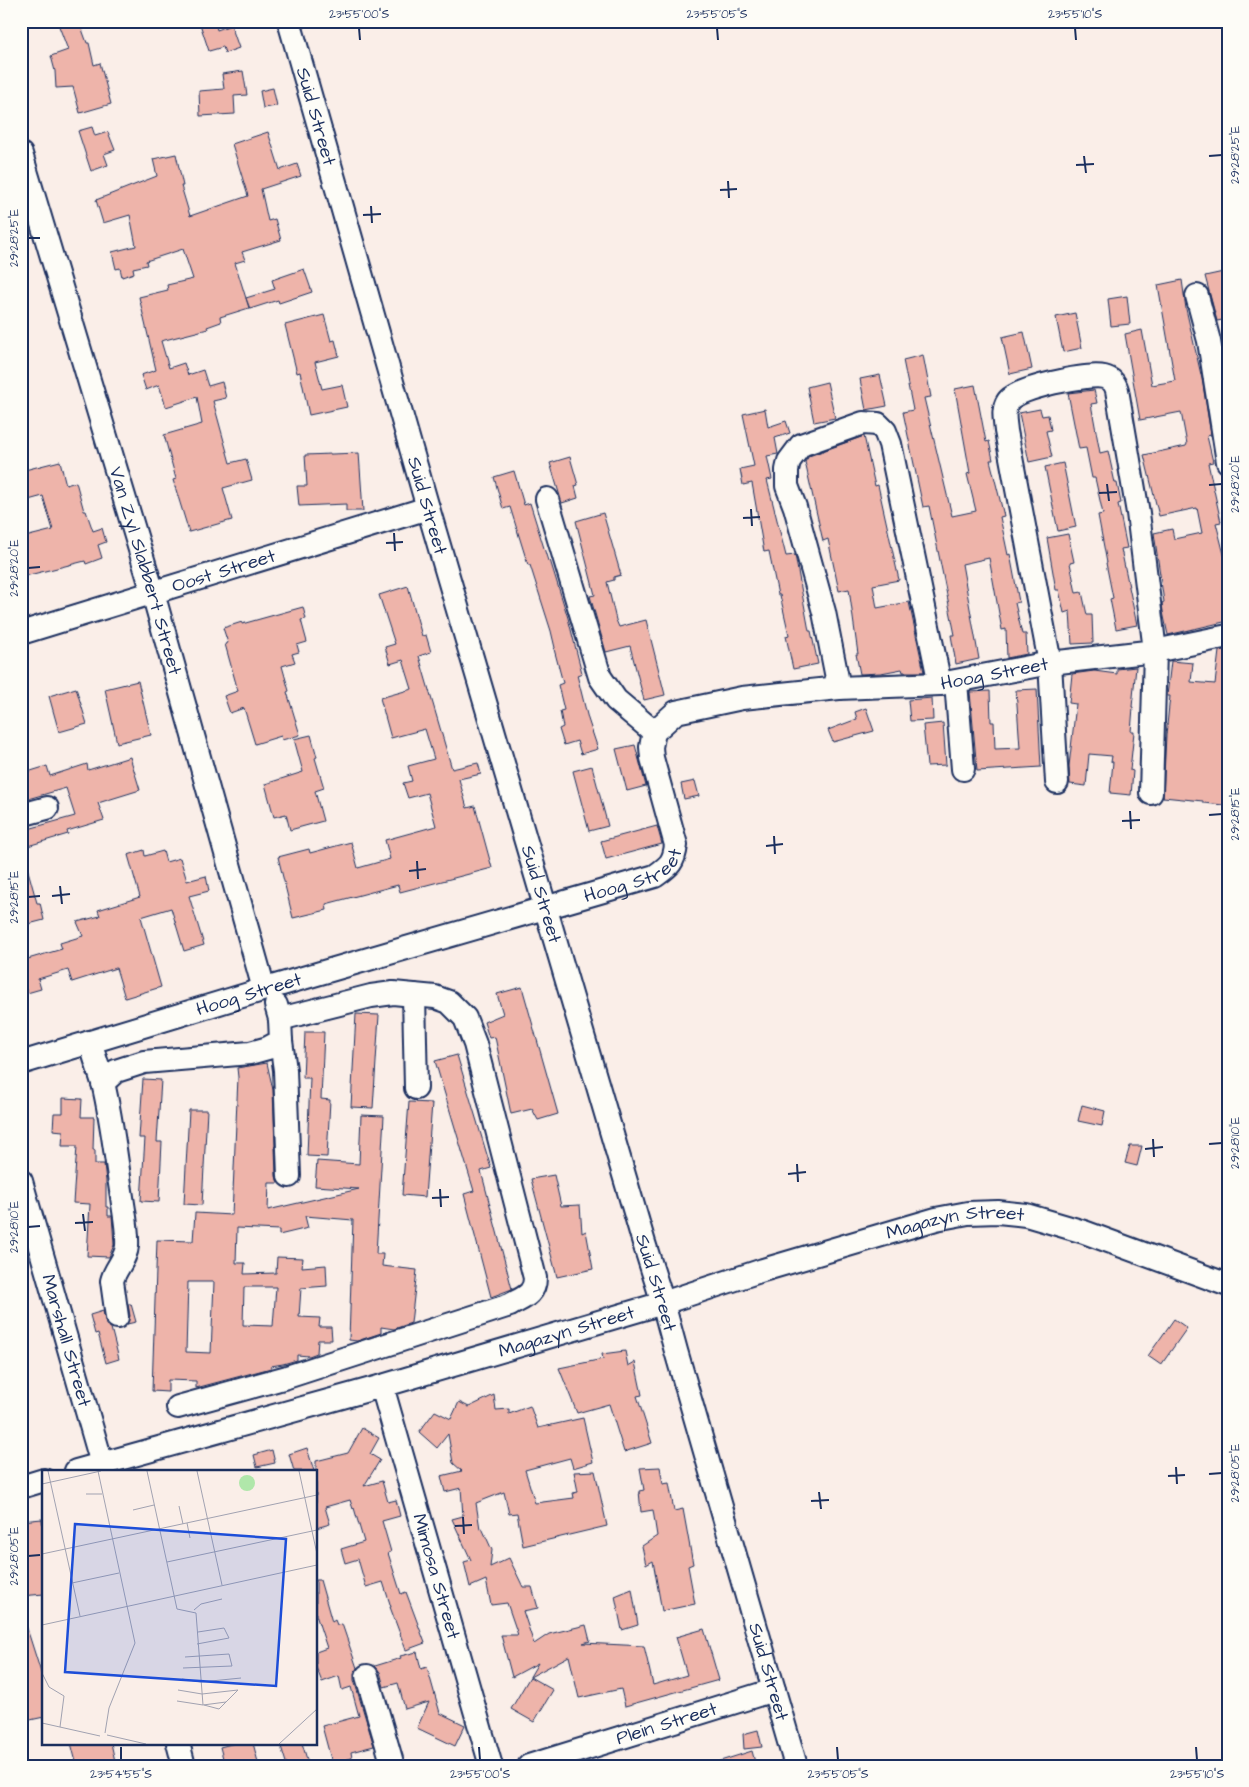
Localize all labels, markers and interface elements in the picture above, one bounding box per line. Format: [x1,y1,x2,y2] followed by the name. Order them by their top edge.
[329,6,389,23] text: 23°55'00"S
[686,6,748,23] text: 23°55'05"S
[1048,6,1102,23] text: 23°55'10"S
[289,64,343,169] street label: Suid Street
[1227,126,1244,184] text: 29°28'25"E
[6,209,23,267] text: 29°28'25"E
[401,453,455,558] street label: Suid Street
[1227,455,1244,513] text: 29°28'20"E
[102,463,189,678] street label: Van Zyl Slabbert Street
[6,539,23,597] text: 29°28'20"E
[169,542,279,599] street label: Oost Street
[938,650,1051,697] street label: Hoog Street
[1227,788,1244,840] text: 29°28'15"E
[514,842,569,947] street label: Suid Street
[581,846,689,909] street label: Hoog Street
[6,871,23,923] text: 29°28'15"E
[193,966,305,1023] street label: Hoog Street
[1227,1117,1244,1169] text: 29°28'10"E
[883,1198,1026,1247] street label: Magazyn Street
[6,1201,23,1253] text: 29°28'10"E
[629,1231,684,1335] street label: Suid Street
[35,1271,99,1410] street label: Marshall Street
[495,1299,638,1364] street label: Magazyn Street
[1227,1444,1244,1502] text: 29°28'05"E
[42,1470,318,1744] inset map
[406,1510,468,1643] street label: Mimosa Street
[6,1527,23,1585] text: 29°28'05"E
[742,1620,796,1724] street label: Suid Street
[613,1695,721,1752] street label: Plein Street
[90,1766,152,1783] text: 23°54'55"S
[450,1766,510,1783] text: 23°55'00"S
[807,1766,869,1783] text: 23°55'05"S
[1170,1766,1224,1783] text: 23°55'10"S

